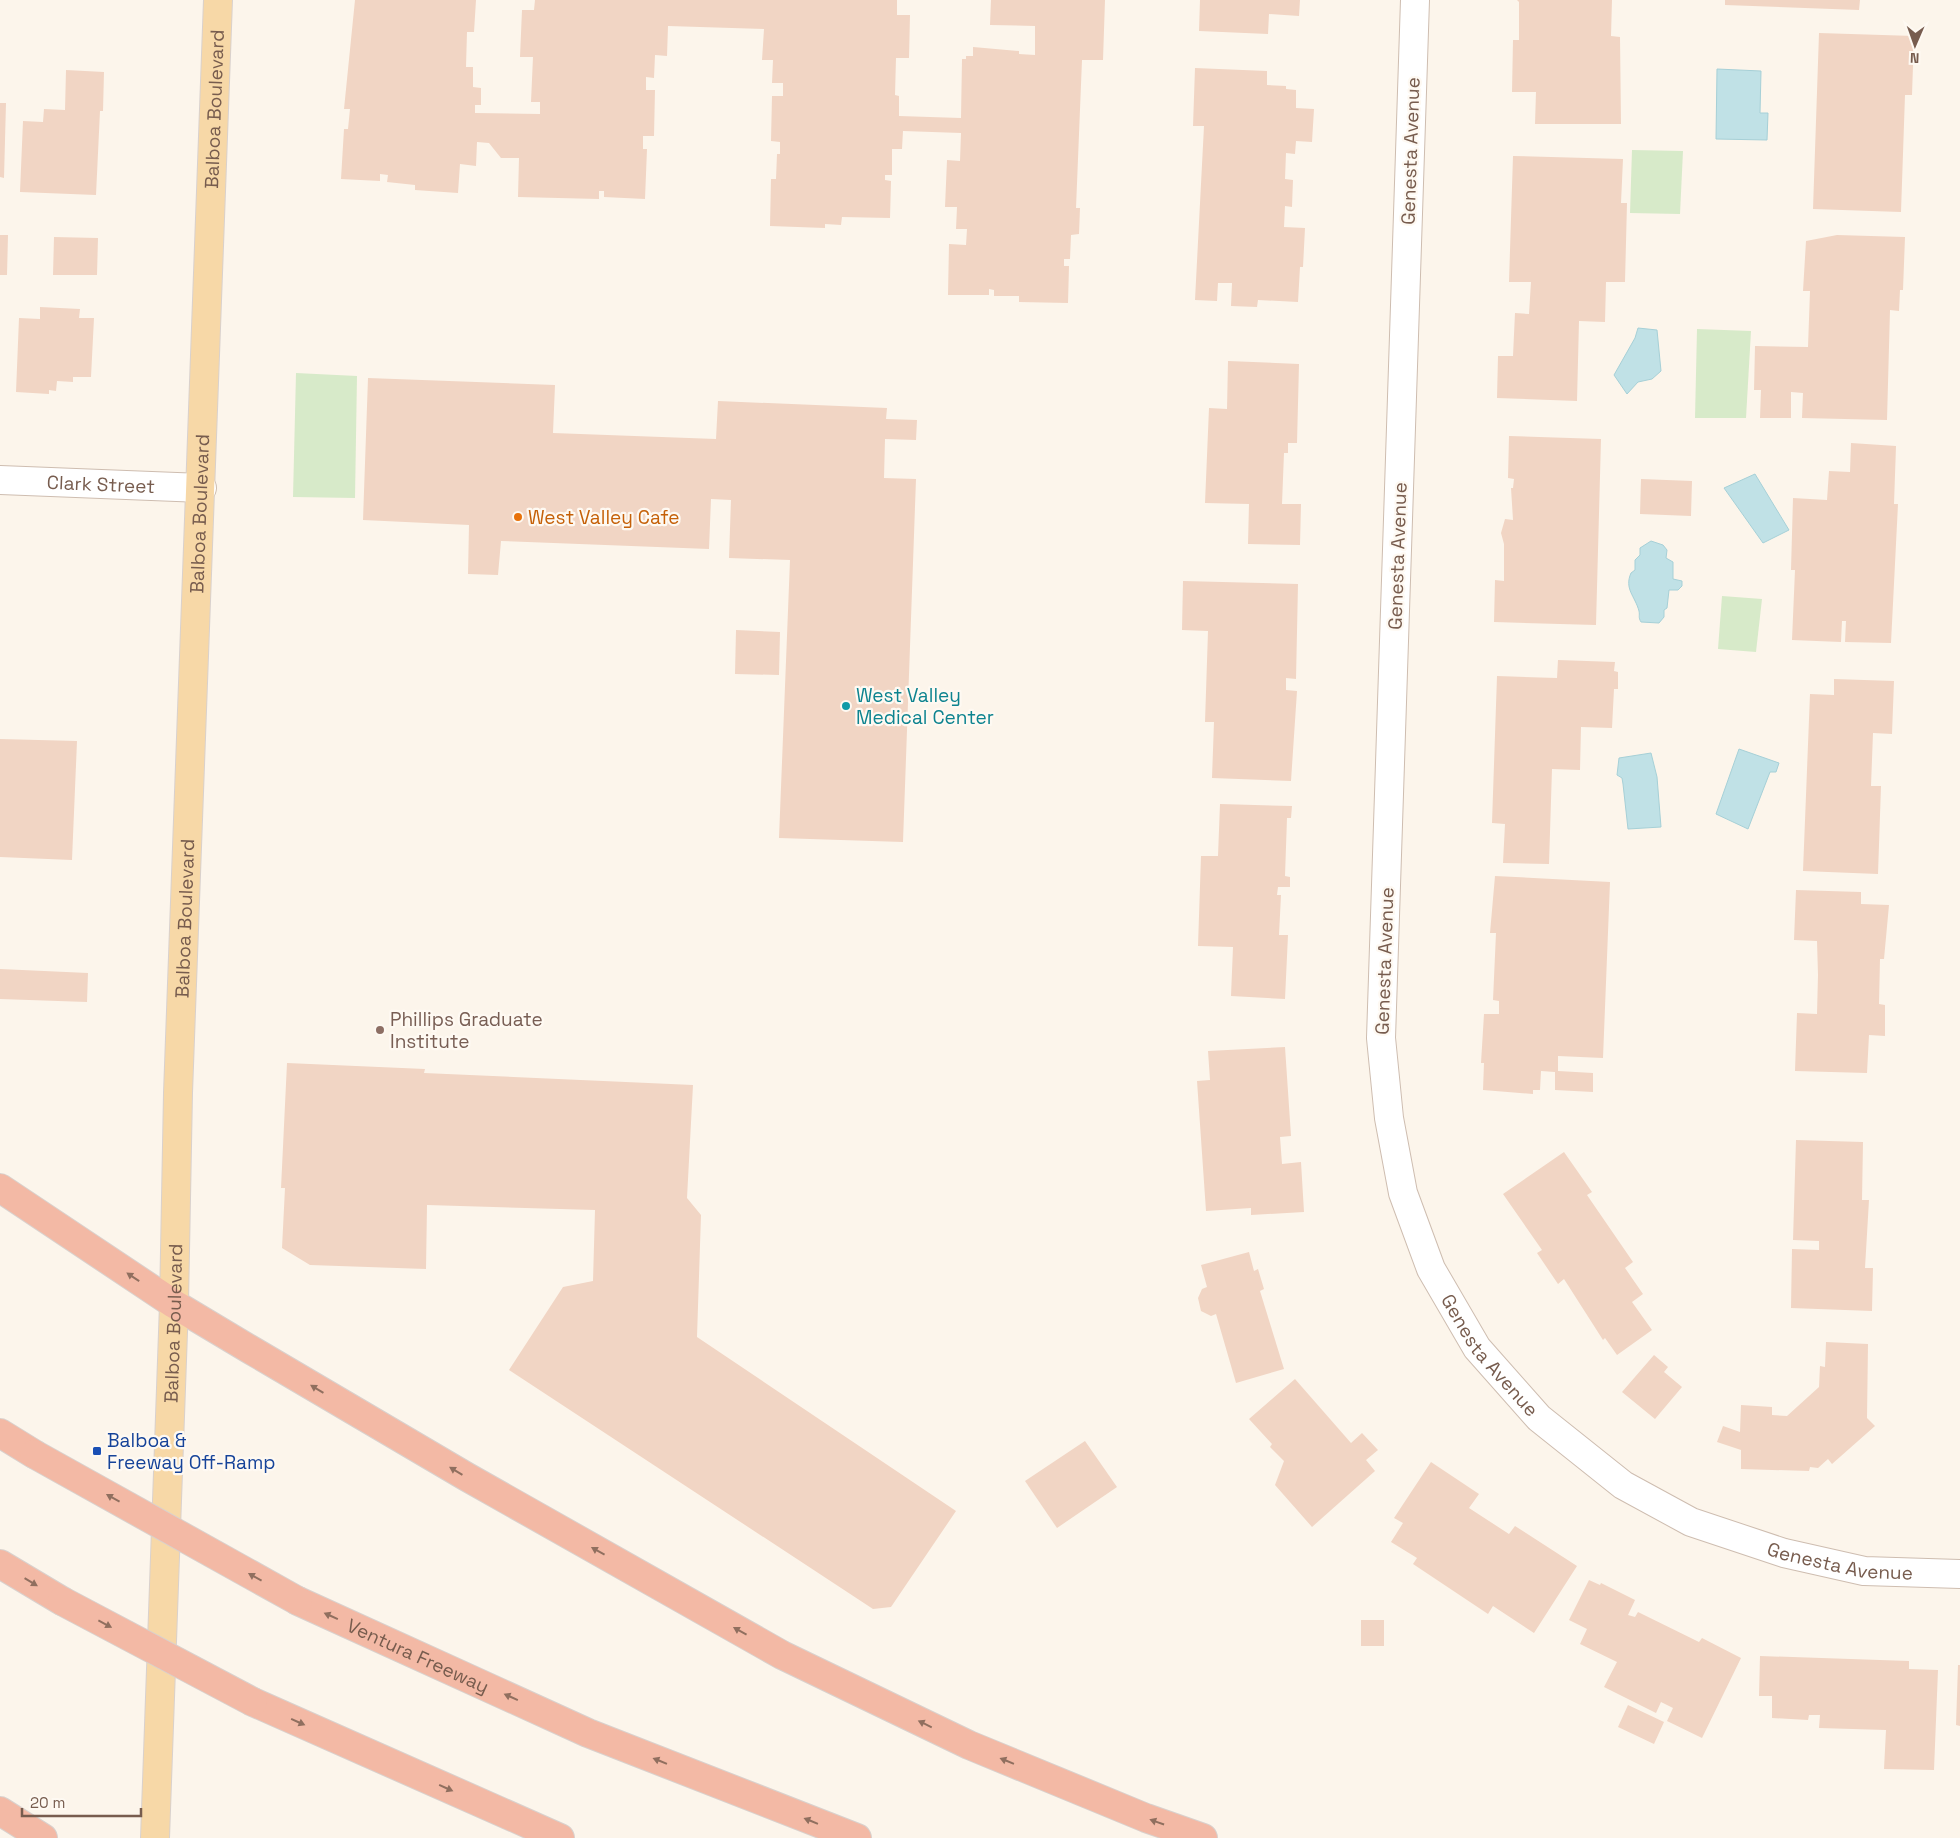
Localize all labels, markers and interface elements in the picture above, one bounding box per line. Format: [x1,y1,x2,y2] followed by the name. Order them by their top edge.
[1890,20,1940,70] north arrow
[199,29,230,189] street label: Balboa Boulevard
[1910,49,1920,67] text: N
[1395,77,1426,225] street label: Genesta Avenue
[184,434,215,594] street label: Balboa Boulevard
[46,470,155,499] street label: Clark Street
[1382,482,1413,630] street label: Genesta Avenue
[528,505,680,530] place label: West Valley Cafe
[512,511,524,523] marker: West Valley Cafe
[856,683,994,730] place label: West Valley Medical Center
[840,700,852,712] marker: West Valley Medical Center
[169,838,200,999] street label: Balboa Boulevard
[1369,887,1400,1035] street label: Genesta Avenue
[390,1007,543,1054] place label: Phillips Graduate Institute
[374,1024,386,1036] marker: Phillips Graduate Institute
[158,1243,188,1403] street label: Balboa Boulevard
[126,1272,140,1282] one-way arrow
[1435,1290,1544,1422] street label: Genesta Avenue
[310,1384,323,1393] one-way arrow
[107,1428,276,1475] place label: Balboa & Freeway Off-Ramp
[91,1445,103,1457] marker: Balboa & Freeway Off-Ramp
[450,1467,463,1476] one-way arrow
[105,1494,120,1502] one-way arrow
[1764,1536,1913,1586] street label: Genesta Avenue
[591,1547,605,1555] one-way arrow
[248,1573,262,1581] one-way arrow
[25,1578,38,1587] one-way arrow
[324,1611,338,1619] one-way arrow
[343,1613,493,1699] street label: Ventura Freeway
[98,1620,112,1628] one-way arrow
[733,1626,746,1635] one-way arrow
[504,1693,518,1701] one-way arrow
[291,1718,305,1726] one-way arrow
[918,1720,932,1728] one-way arrow
[999,1756,1014,1764] one-way arrow
[652,1757,667,1765] one-way arrow
[439,1784,453,1792] one-way arrow
[22,1786,141,1818] scale bar
[30,1793,65,1812] text: 20 m
[803,1817,818,1825] one-way arrow
[1149,1818,1164,1826] one-way arrow

